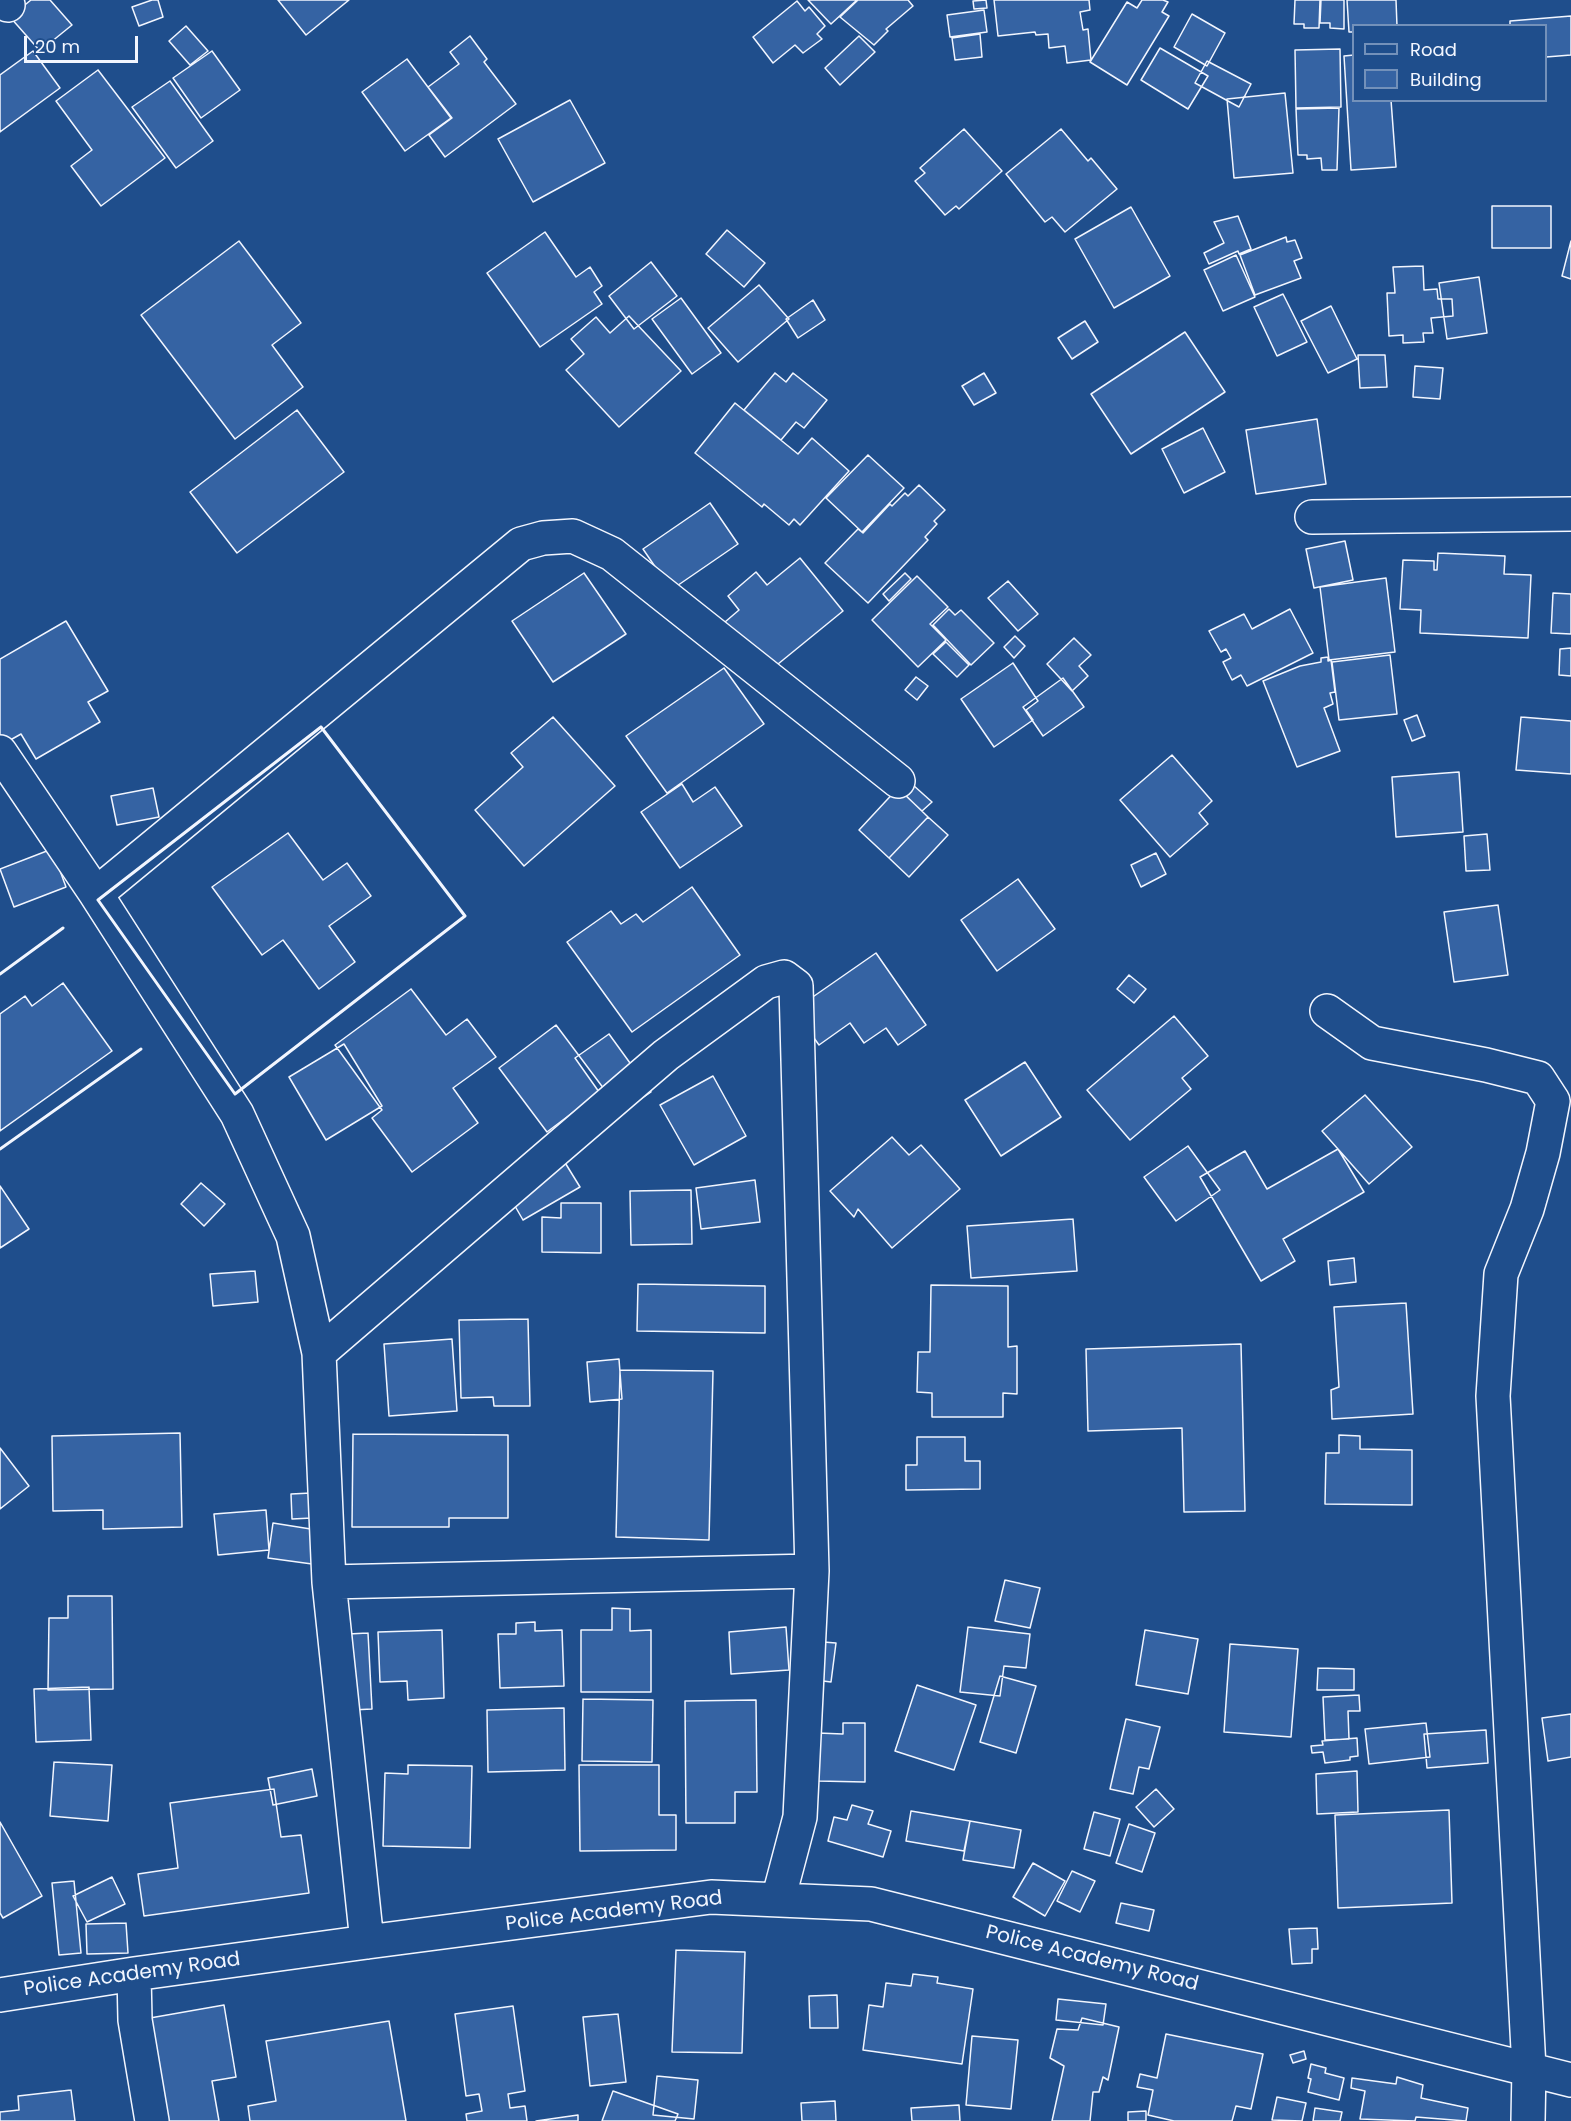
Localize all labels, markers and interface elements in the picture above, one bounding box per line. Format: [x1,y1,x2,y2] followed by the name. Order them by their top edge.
[27,24,141,62] scale bar
[1352,24,1547,102] legend
[35,34,80,59] text: 20 m
[1410,37,1457,62] text: Road
[1410,67,1482,92] text: Building
[504,1887,724,1937] street label: Police Academy Road
[983,1921,1201,1997] street label: Police Academy Road
[22,1948,242,2002] street label: Police Academy Road

